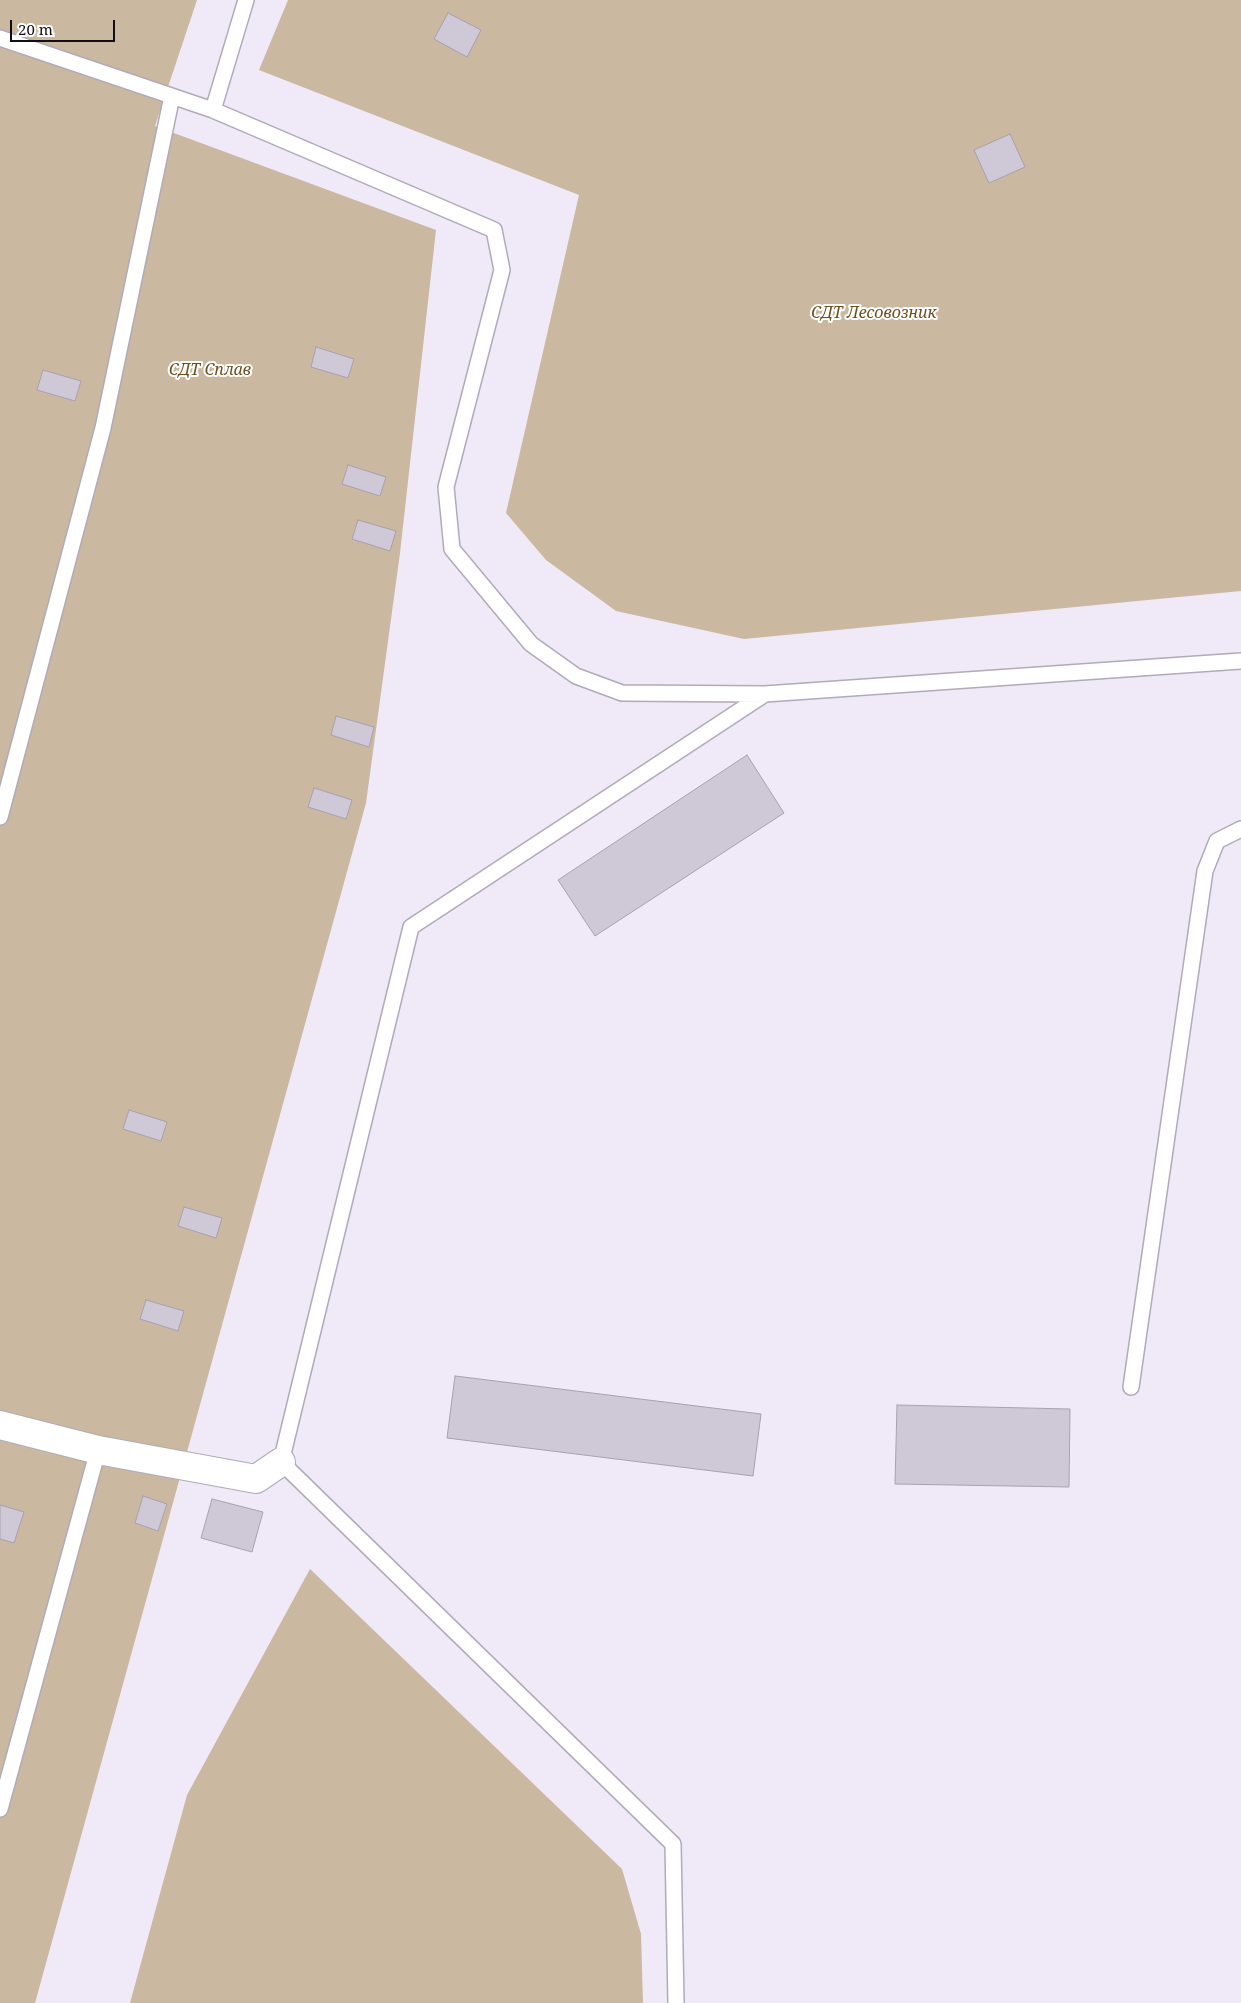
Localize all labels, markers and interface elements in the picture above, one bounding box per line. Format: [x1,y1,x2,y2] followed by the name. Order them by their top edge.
[12,10,118,42] scale bar
[18,19,53,39] text: 20 m
[811,303,937,323] park label: СДТ Лесовозник
[169,360,251,380] park label: СДТ Сплав

